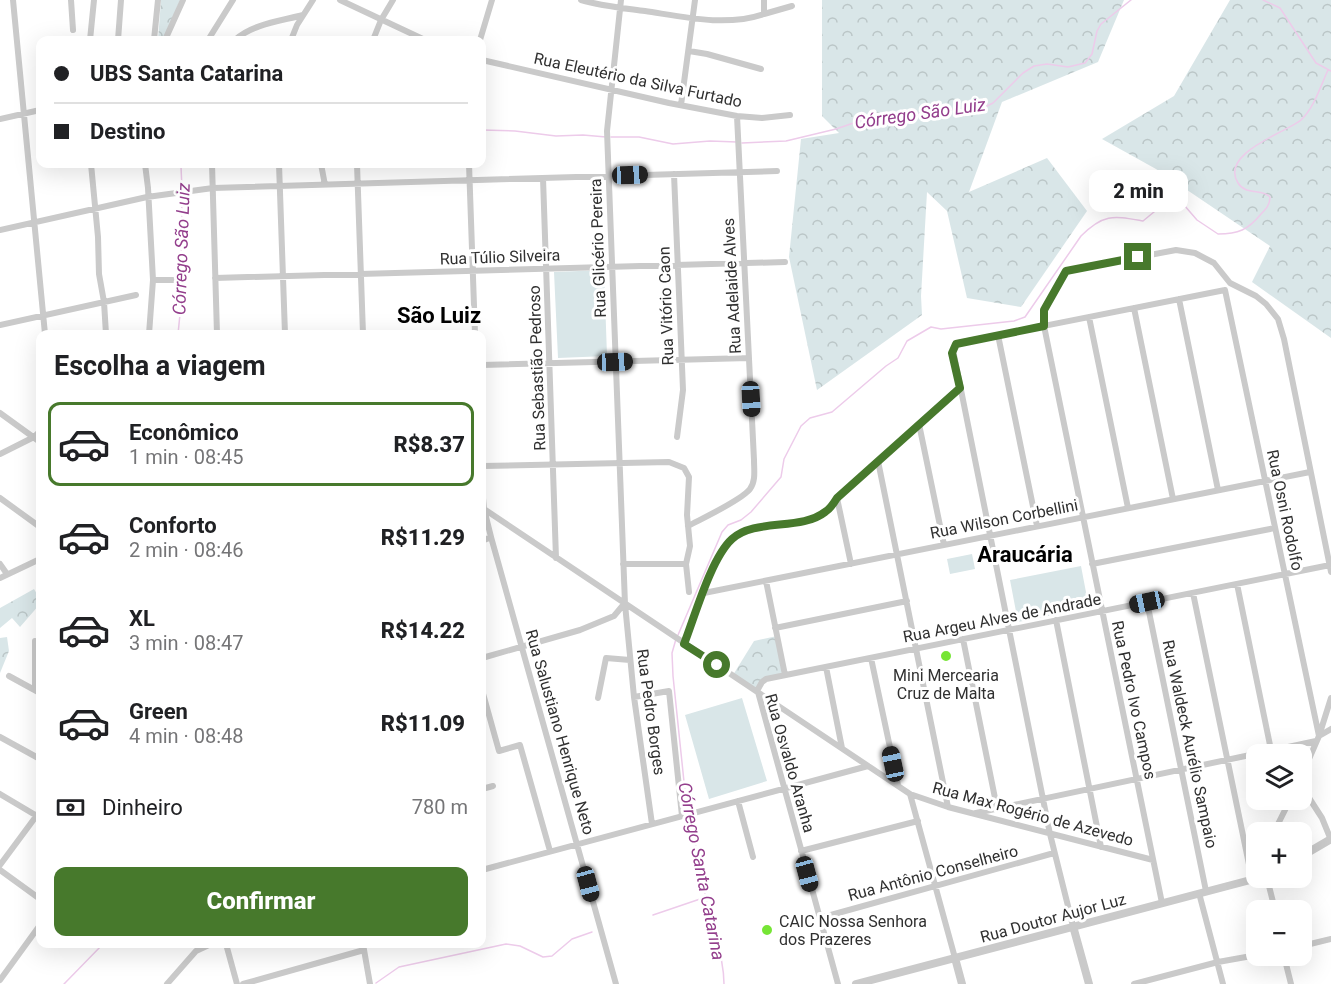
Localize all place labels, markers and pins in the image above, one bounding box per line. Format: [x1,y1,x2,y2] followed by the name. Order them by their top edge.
[939,649,953,663] marker: Mini Mercearia Cruz de Malta
[893,666,999,703] place label: Mini Mercearia Cruz de Malta
[779,912,927,949] place label: CAIC Nossa Senhora dos Prazeres
[760,923,774,937] marker: CAIC Nossa Senhora dos Prazeres

